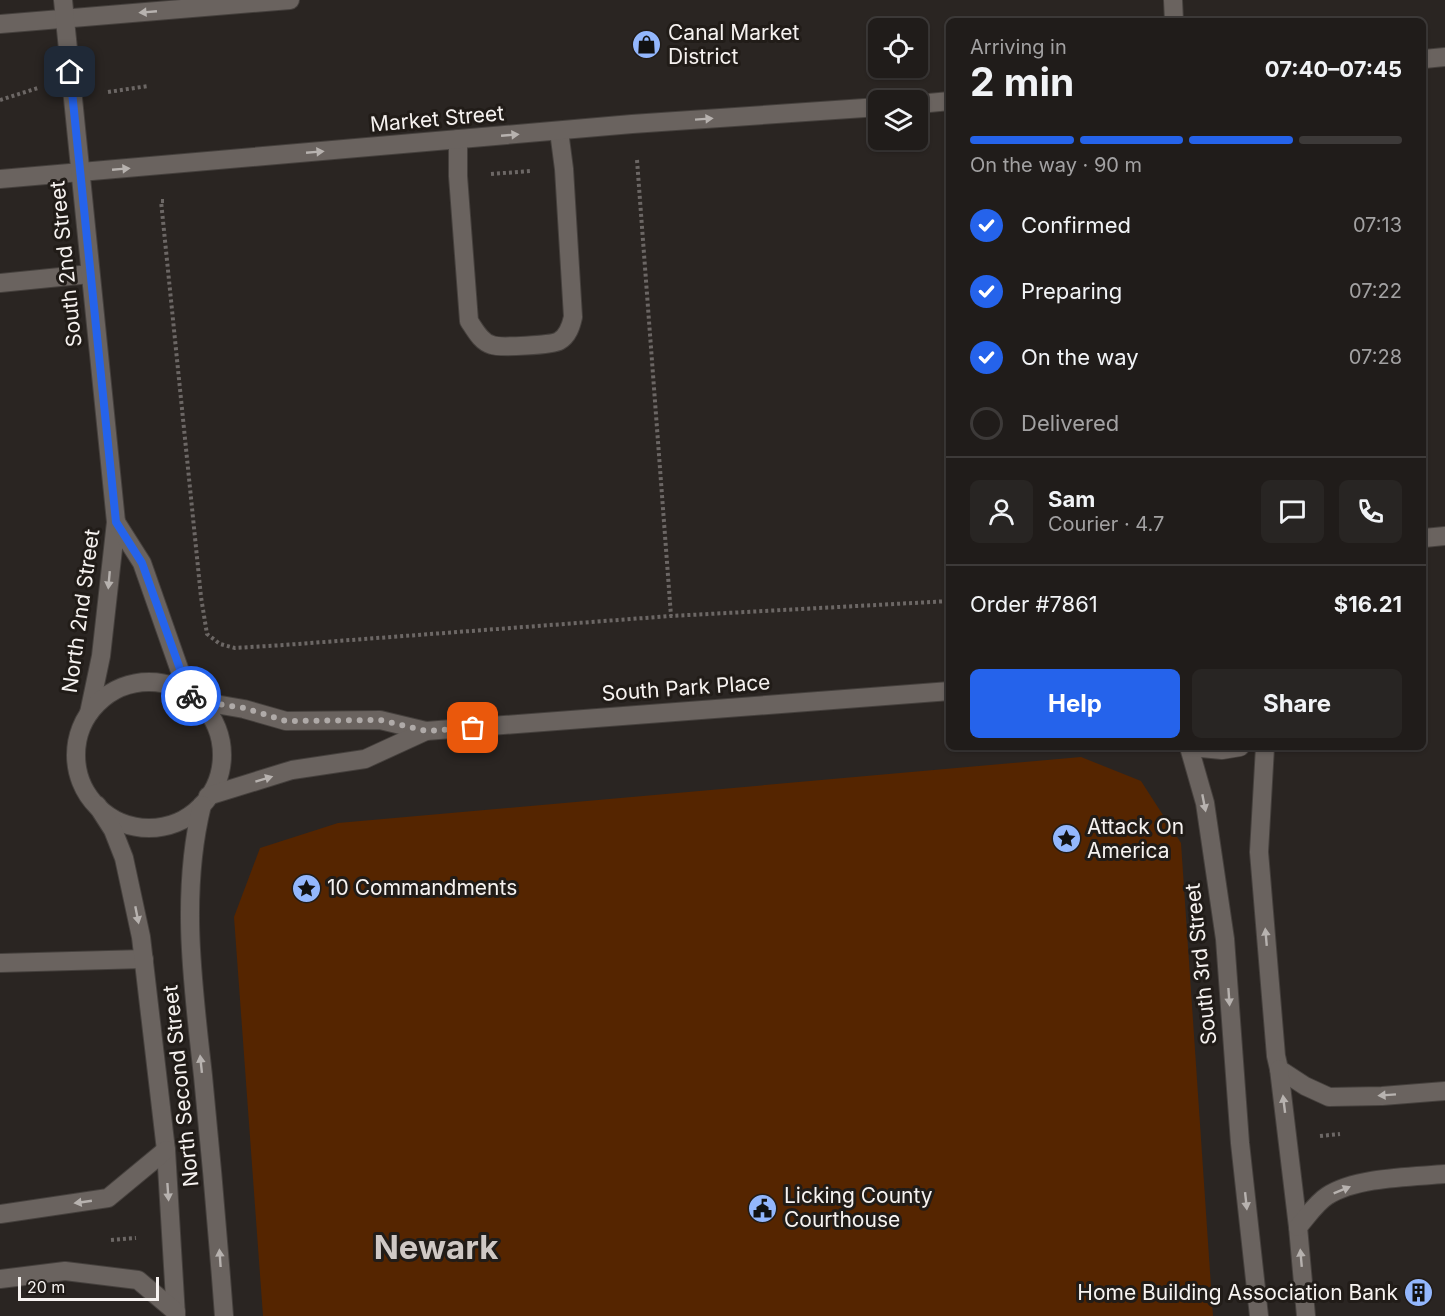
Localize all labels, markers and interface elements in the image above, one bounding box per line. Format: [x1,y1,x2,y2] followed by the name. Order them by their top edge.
[139,7,158,17] one-way arrow
[868,18,928,150] map controls
[868,18,928,78] button: locate
[668,20,800,69] place label: Canal Market District
[631,29,663,61] shop icon: Canal Market District
[970,35,1067,59] text: Arriving in
[44,46,95,97] pin
[53,55,86,88] icon: home
[1265,56,1402,82] text: 07:40–07:45
[970,58,1074,105] text: 2 min
[868,90,928,150] button: layers
[369,100,505,137] street label: Market Street
[694,115,713,124] one-way arrow
[500,130,519,140] one-way arrow
[306,147,325,157] one-way arrow
[970,153,1142,177] text: On the way · 90 m
[112,164,131,174] one-way arrow
[44,180,87,348] street label: South 2nd Street
[970,209,1003,242] icon: check
[1021,212,1131,238] text: Confirmed
[1353,213,1402,237] text: 07:13
[970,275,1003,308] icon: check
[1021,278,1122,304] text: Preparing
[1349,279,1402,303] text: 07:22
[970,341,1003,374] icon: check
[1021,344,1139,370] text: On the way
[1349,345,1402,369] text: 07:28
[1021,410,1119,436] text: Delivered
[970,480,1033,543] button: person
[1261,480,1324,543] button: chat
[1339,480,1402,543] button: phone
[1048,486,1095,512] text: Sam
[1048,512,1164,536] text: Courier · 4.7
[57,527,104,694] street label: North 2nd Street
[104,571,114,590] one-way arrow
[970,591,1098,617] text: Order #7861
[1334,591,1402,617] text: $16.21
[161,666,221,726] courier
[601,669,771,706] street label: South Park Place
[970,669,1180,738] button: Help
[1192,669,1402,738] button: Share
[175,680,208,713] icon: bike
[447,702,498,753] pin
[456,711,489,744] icon: bag
[255,774,273,783] one-way arrow
[1200,794,1209,813] one-way arrow
[1087,814,1184,863] place label: Attack On America
[1050,823,1082,855] place icon: Attack On America
[290,872,322,904] place icon: 10 Commandments
[327,875,517,900] place label: 10 Commandments
[1180,882,1221,1046] street label: South 3rd Street
[133,905,142,924] one-way arrow
[1261,928,1271,947] one-way arrow
[157,984,204,1188] street label: North Second Street
[1224,987,1234,1006] one-way arrow
[196,1054,206,1073] one-way arrow
[1377,1090,1396,1100] one-way arrow
[1279,1094,1288,1113] one-way arrow
[163,1182,173,1201] one-way arrow
[784,1183,933,1232] place label: Licking County Courthouse
[1333,1185,1351,1194] one-way arrow
[1242,1191,1251,1210] one-way arrow
[747,1192,779,1224] public building icon: Licking County Courthouse
[73,1198,92,1207] one-way arrow
[374,1227,498,1267] district label: Newark
[215,1248,225,1267] one-way arrow
[1296,1248,1306,1267] one-way arrow
[18,1274,159,1302] scale bar
[27,1277,65,1297] text: 20 m
[1403,1277,1435,1309] building icon: Home Building Association Bank
[1077,1280,1398,1305] place label: Home Building Association Bank

